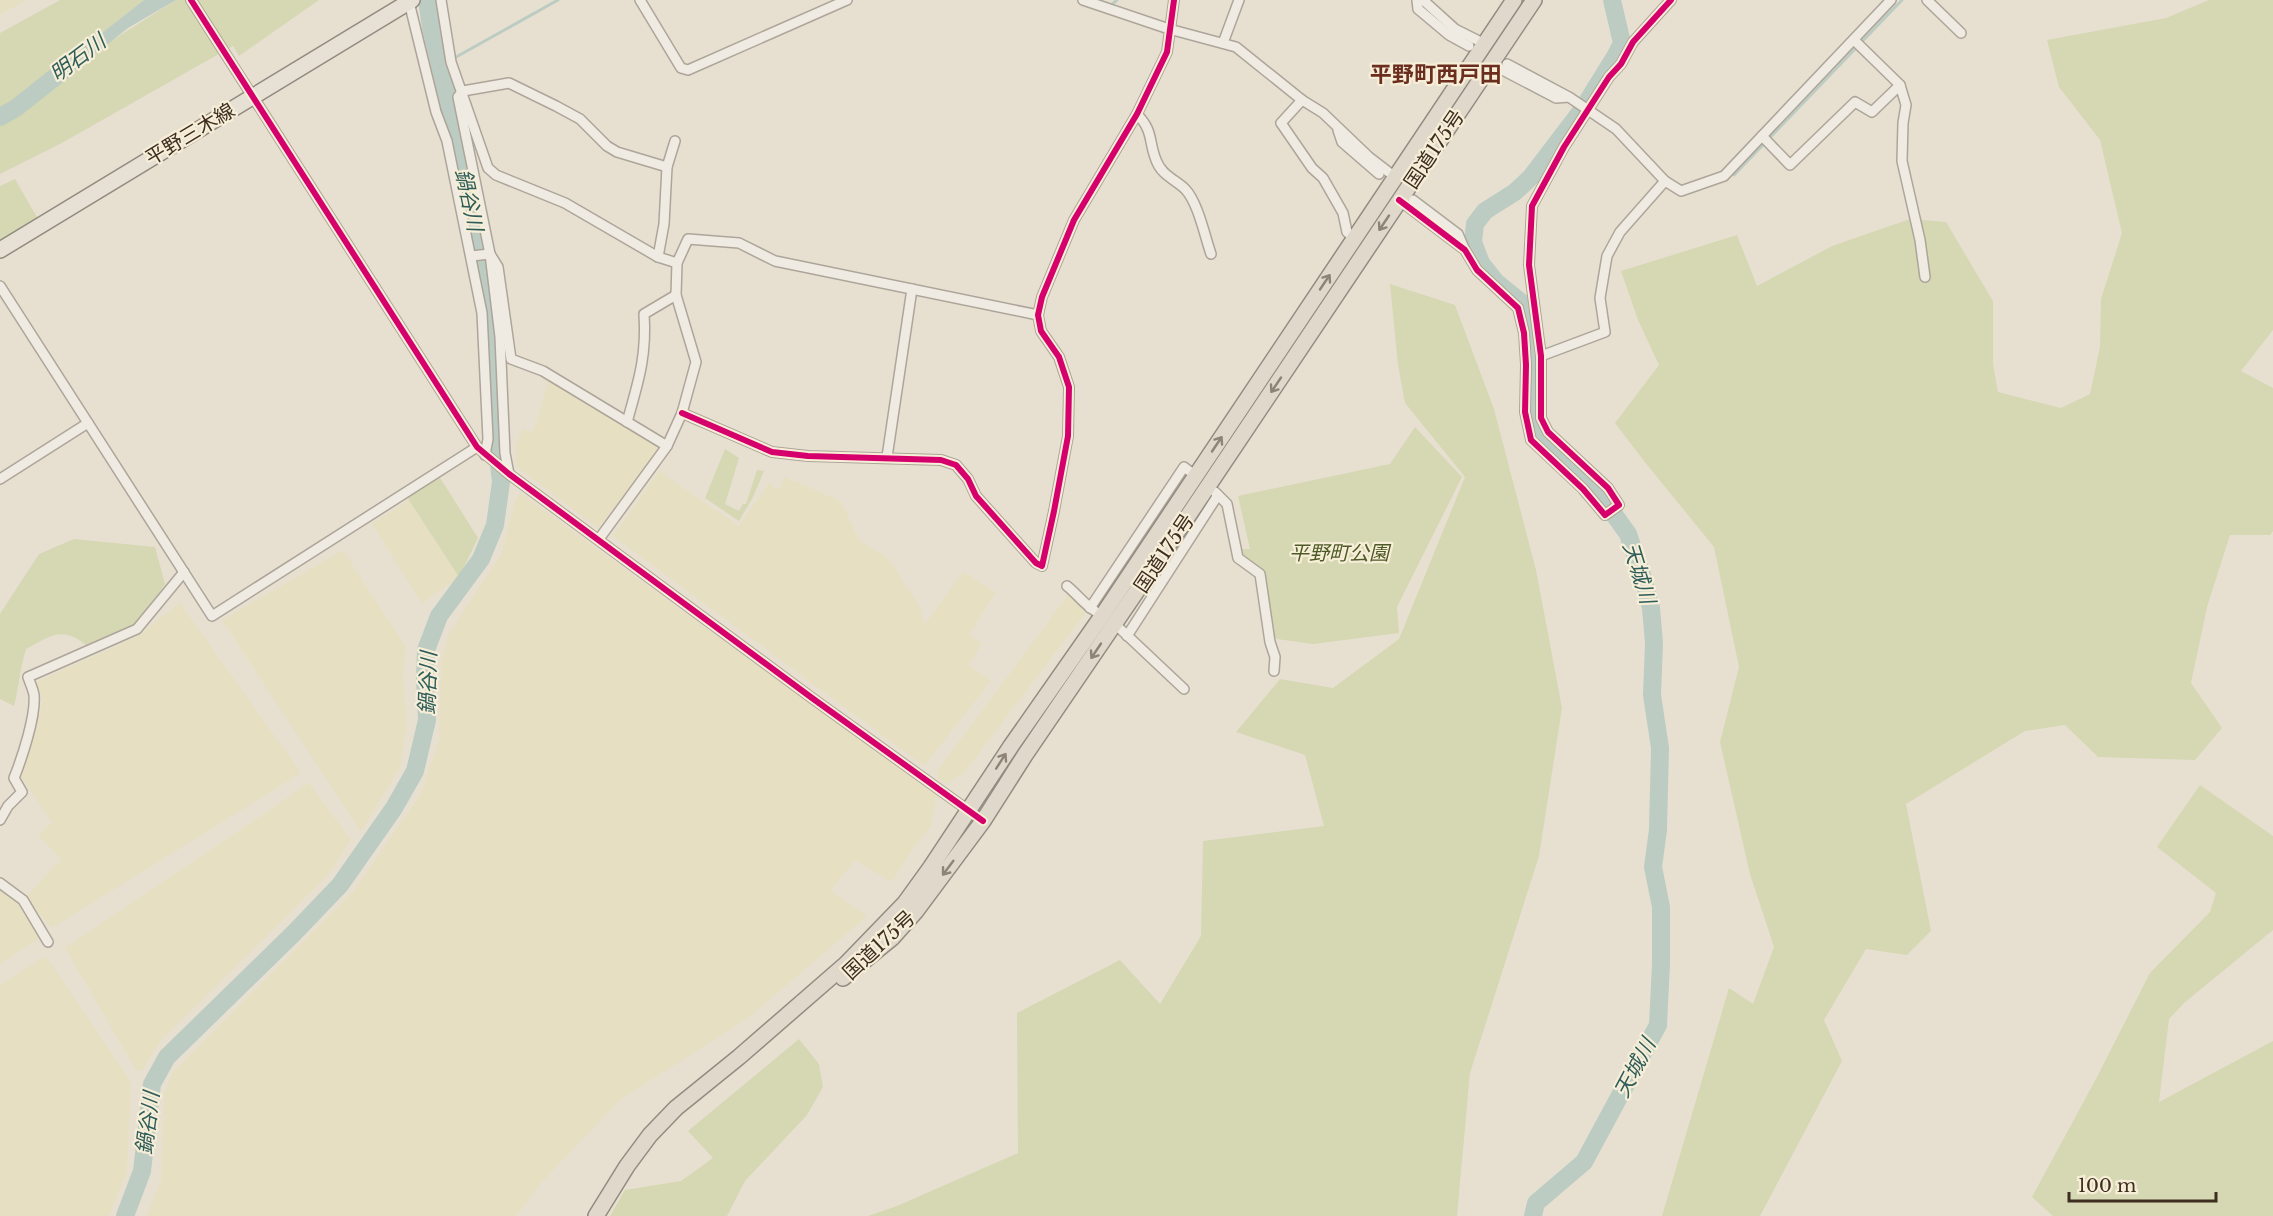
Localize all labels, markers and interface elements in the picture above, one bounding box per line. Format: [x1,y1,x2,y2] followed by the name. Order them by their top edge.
[45,27,113,87] water label: 明石川
[1370,61,1502,88] district label: 平野町西戸田
[141,98,239,170] street label: 平野三木線
[1399,105,1469,193] street label: 国道175号
[450,166,489,235] water label: 鍋谷川
[1378,214,1390,231] one-way arrow
[1319,274,1331,290] one-way arrow
[1270,376,1282,393] one-way arrow
[1211,436,1223,453] one-way arrow
[1129,509,1199,597] street label: 国道175号
[1617,539,1661,609] water label: 天城川
[1289,541,1392,565] park label: 平野町公園
[1090,643,1103,660] one-way arrow
[414,649,442,715] water label: 鍋谷川
[994,753,1007,770] one-way arrow
[942,859,955,875] one-way arrow
[838,906,920,984] street label: 国道175号
[1609,1032,1662,1102] water label: 天城川
[131,1088,165,1156] water label: 鍋谷川
[2069,1165,2216,1203] scale bar
[2078,1175,2136,1197] text: 100 m

